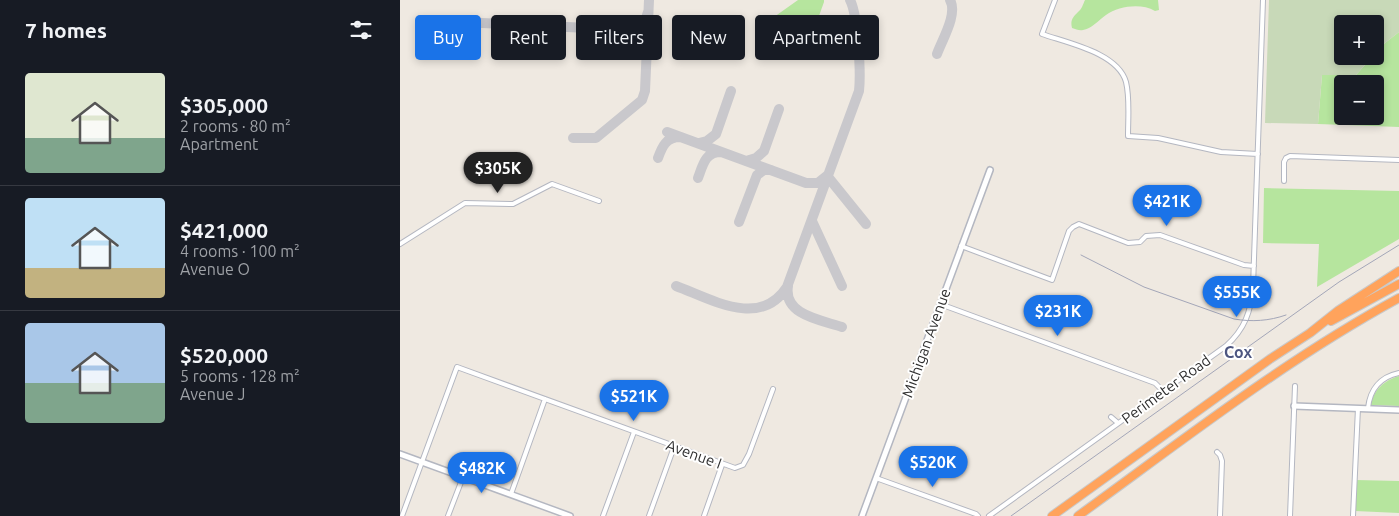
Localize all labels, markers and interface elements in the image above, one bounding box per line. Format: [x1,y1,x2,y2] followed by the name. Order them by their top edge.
[415,15,481,60] chip: Buy
[491,15,566,60] chip: Rent
[576,15,662,60] chip: Filters
[672,15,745,60] chip: New
[755,15,879,60] chip: Apartment
[1334,15,1384,125] map controls
[1334,15,1384,65] button: +
[347,16,375,44] icon: filters
[25,18,107,42] text: 7 homes
[1334,75,1384,125] button: −
[65,93,125,153] icon: home
[180,93,268,117] text: $305,000
[180,117,291,135] text: 2 rooms · 80 m²
[180,135,258,153] text: Apartment
[463,152,533,194] pin: $305K
[475,159,521,177] text: $305K
[1132,184,1202,227] pin: $421K
[1144,192,1190,210] text: $421K
[65,218,125,278] icon: home
[180,218,268,242] text: $421,000
[180,242,300,260] text: 4 rooms · 100 m²
[180,260,250,278] text: Avenue O
[1202,276,1272,318] pin: $555K
[1214,283,1260,301] text: $555K
[898,286,954,400] street label: Michigan Avenue
[1023,294,1093,337] pin: $231K
[1035,302,1081,320] text: $231K
[65,343,125,403] icon: home
[180,343,268,367] text: $520,000
[1224,343,1252,361] district label: Cox
[1118,351,1214,427] street label: Perimeter Road
[180,367,300,385] text: 5 rooms · 128 m²
[599,380,669,422] pin: $521K
[180,385,245,403] text: Avenue J
[611,387,657,405] text: $521K
[664,436,724,472] street label: Avenue I
[898,446,968,488] pin: $520K
[447,452,517,494] pin: $482K
[910,453,956,471] text: $520K
[459,459,505,477] text: $482K

